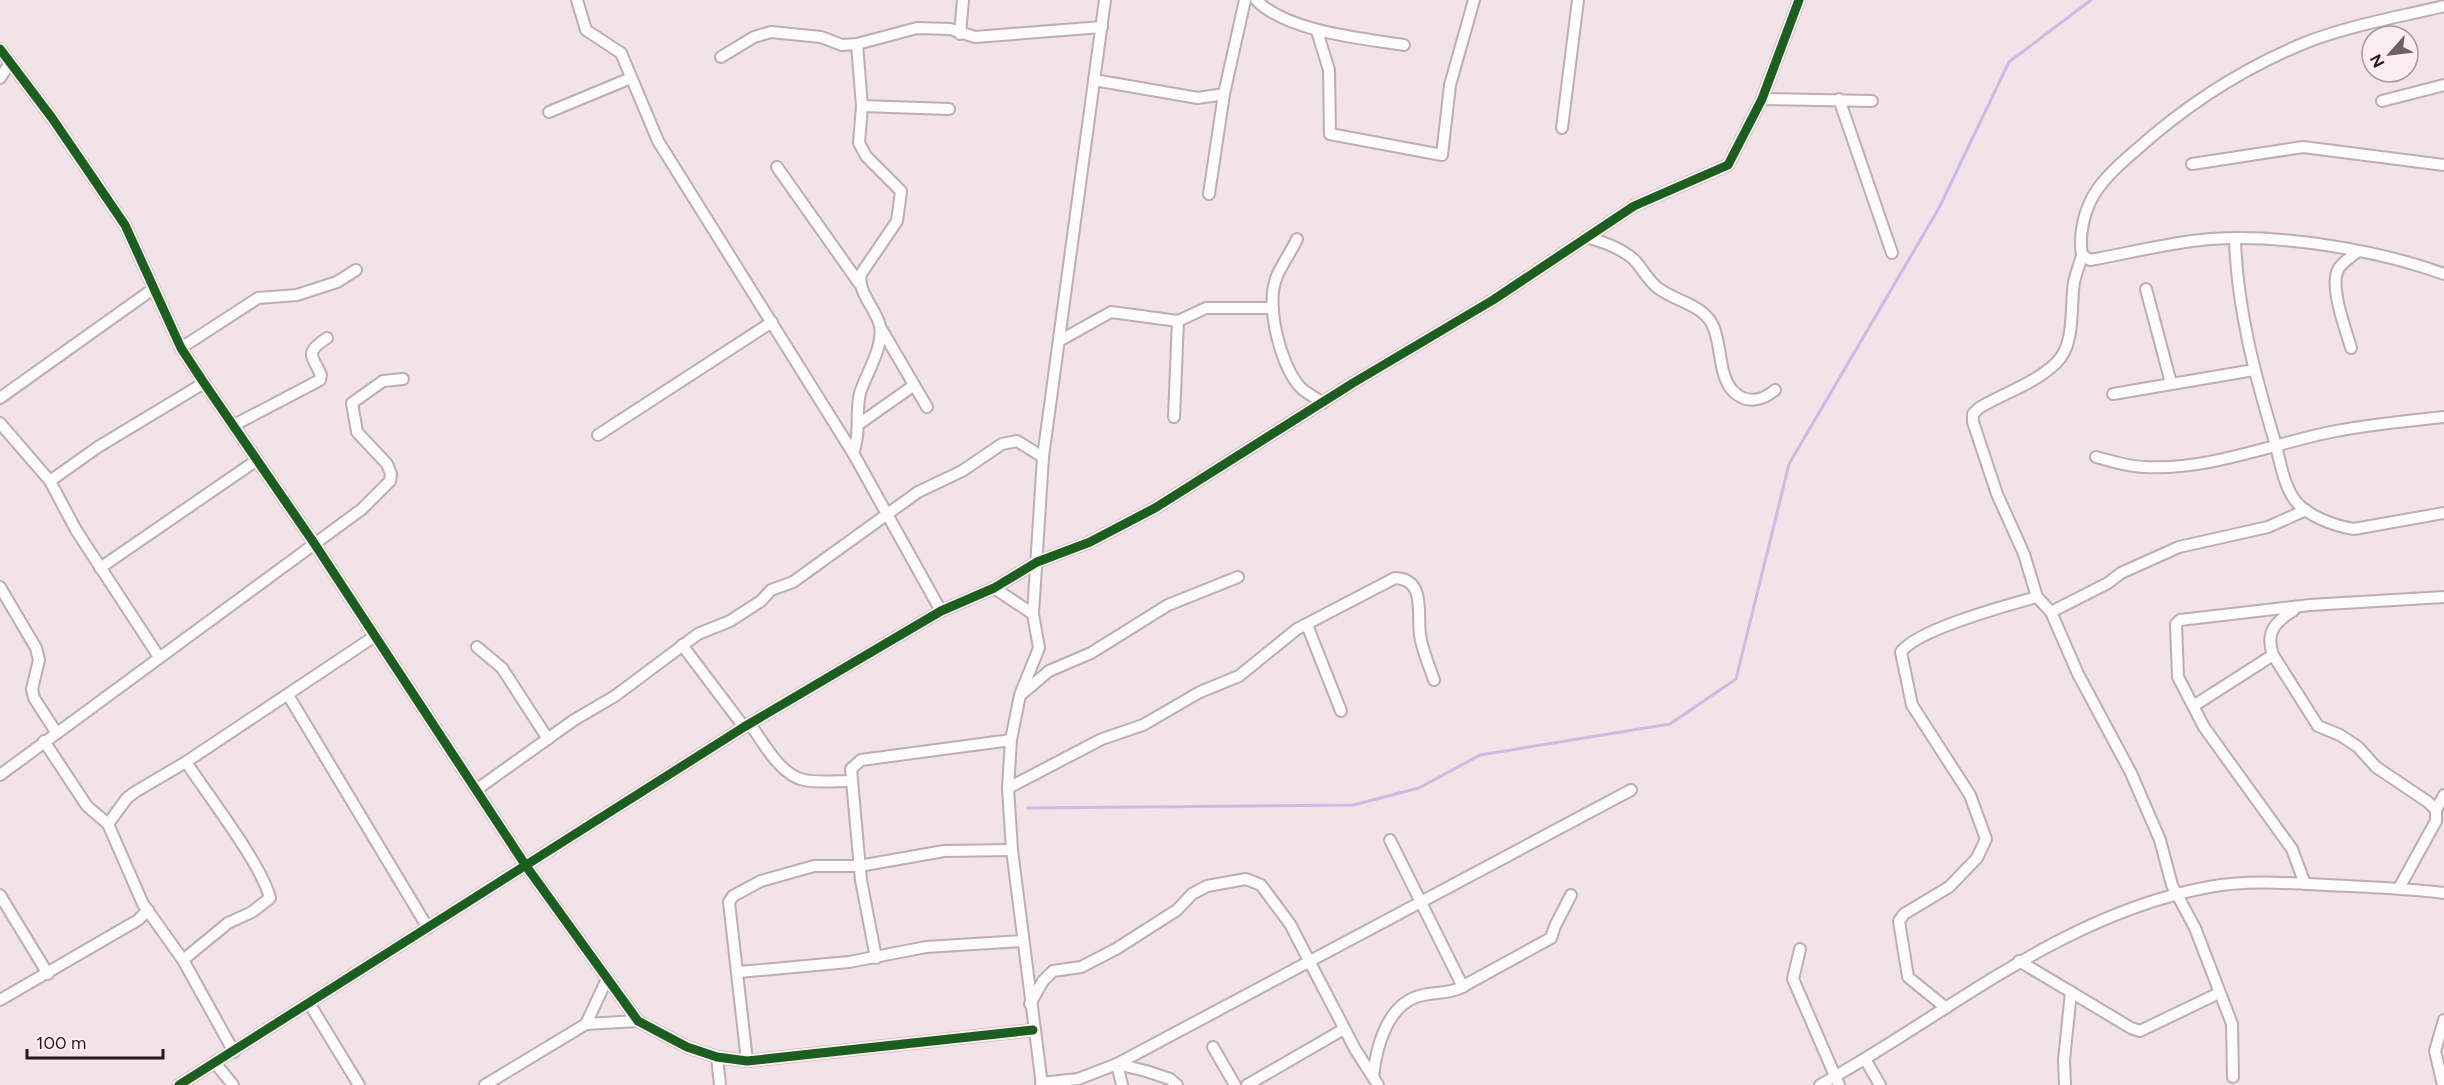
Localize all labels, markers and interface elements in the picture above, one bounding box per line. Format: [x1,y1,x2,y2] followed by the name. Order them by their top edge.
[2360,24,2420,84] north arrow
[2366,51,2388,71] text: N
[27,1022,164,1060] scale bar
[36,1032,86,1054] text: 100 m

